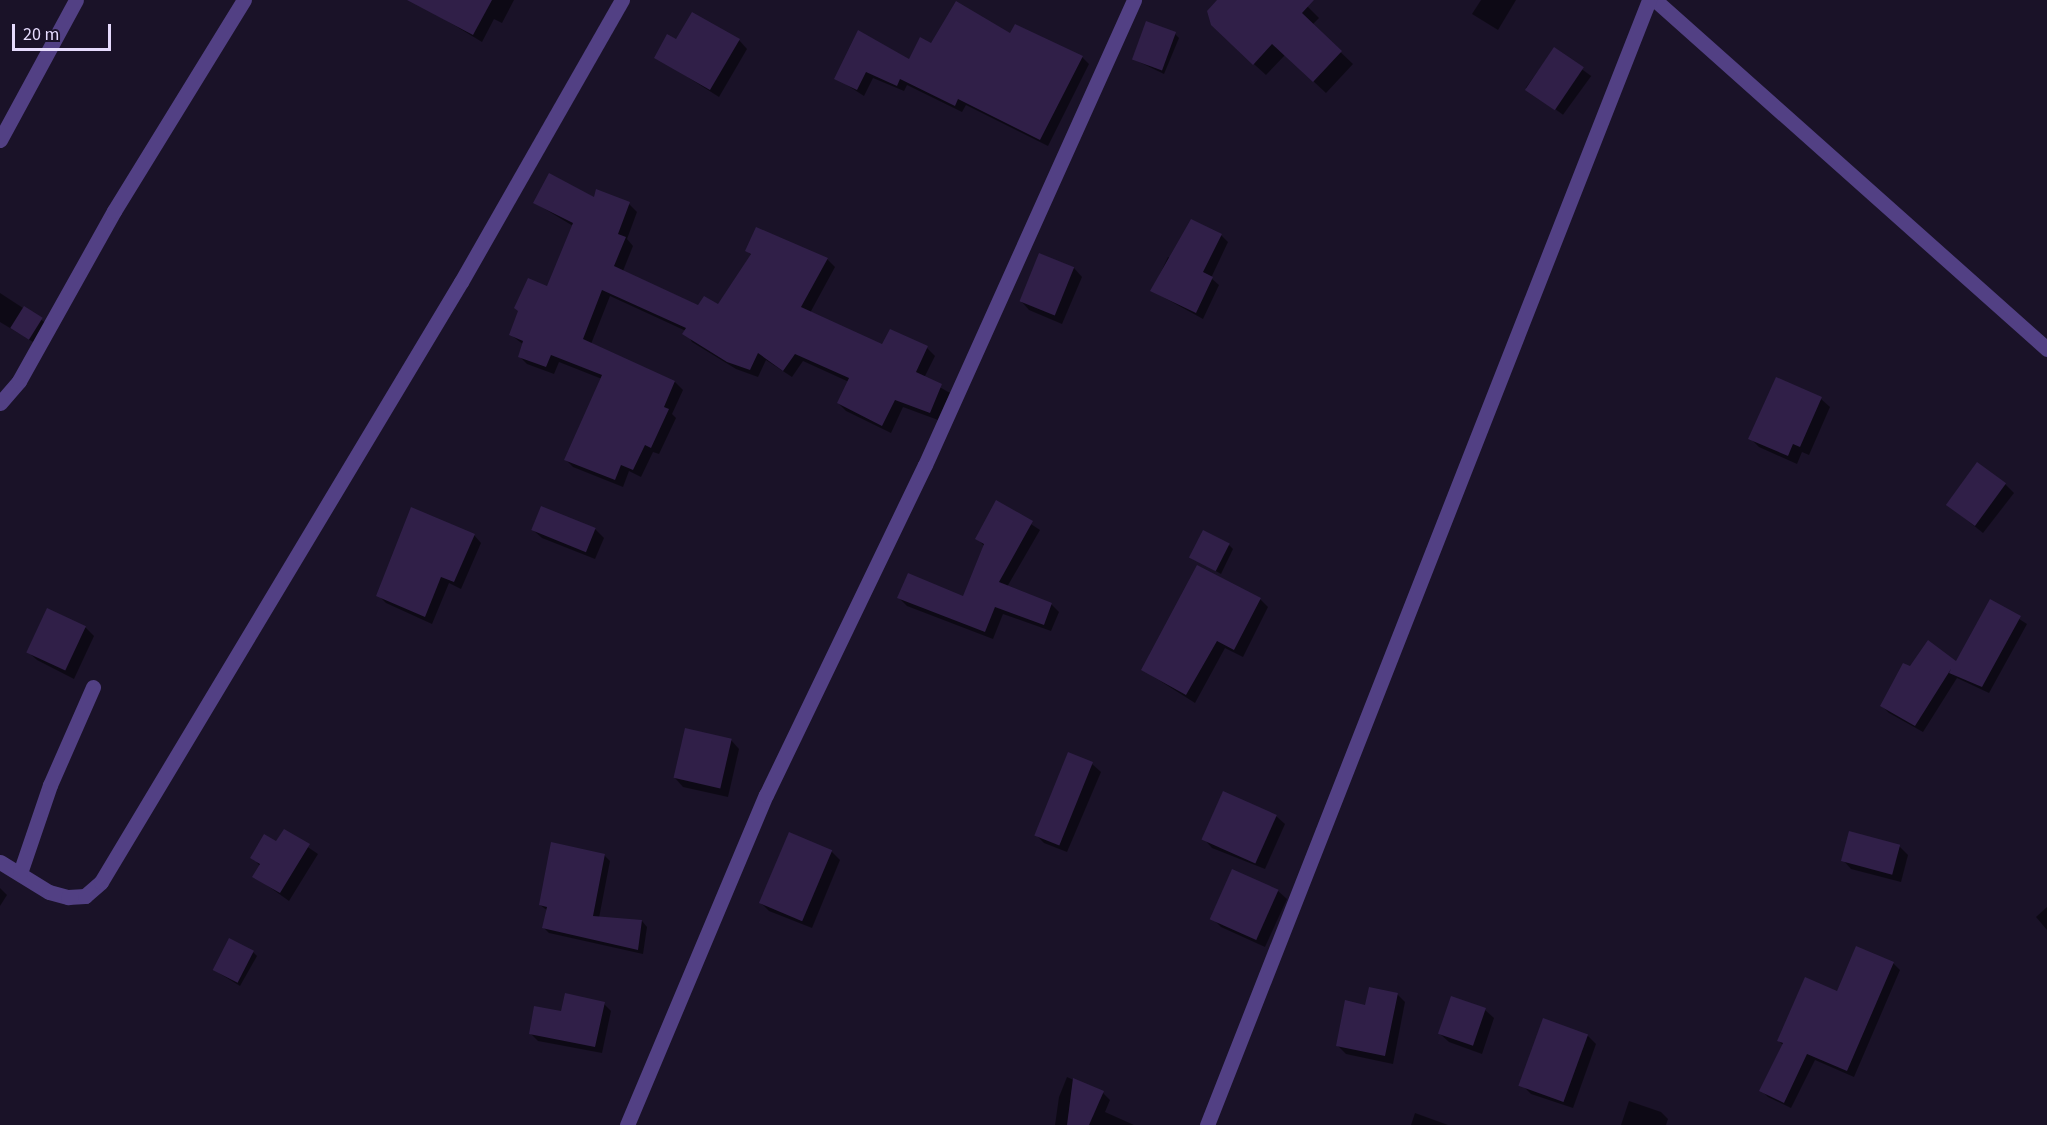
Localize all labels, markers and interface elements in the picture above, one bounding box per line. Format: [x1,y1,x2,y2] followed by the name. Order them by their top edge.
[15,12,114,50] scale bar
[23,22,59,47] text: 20 m

